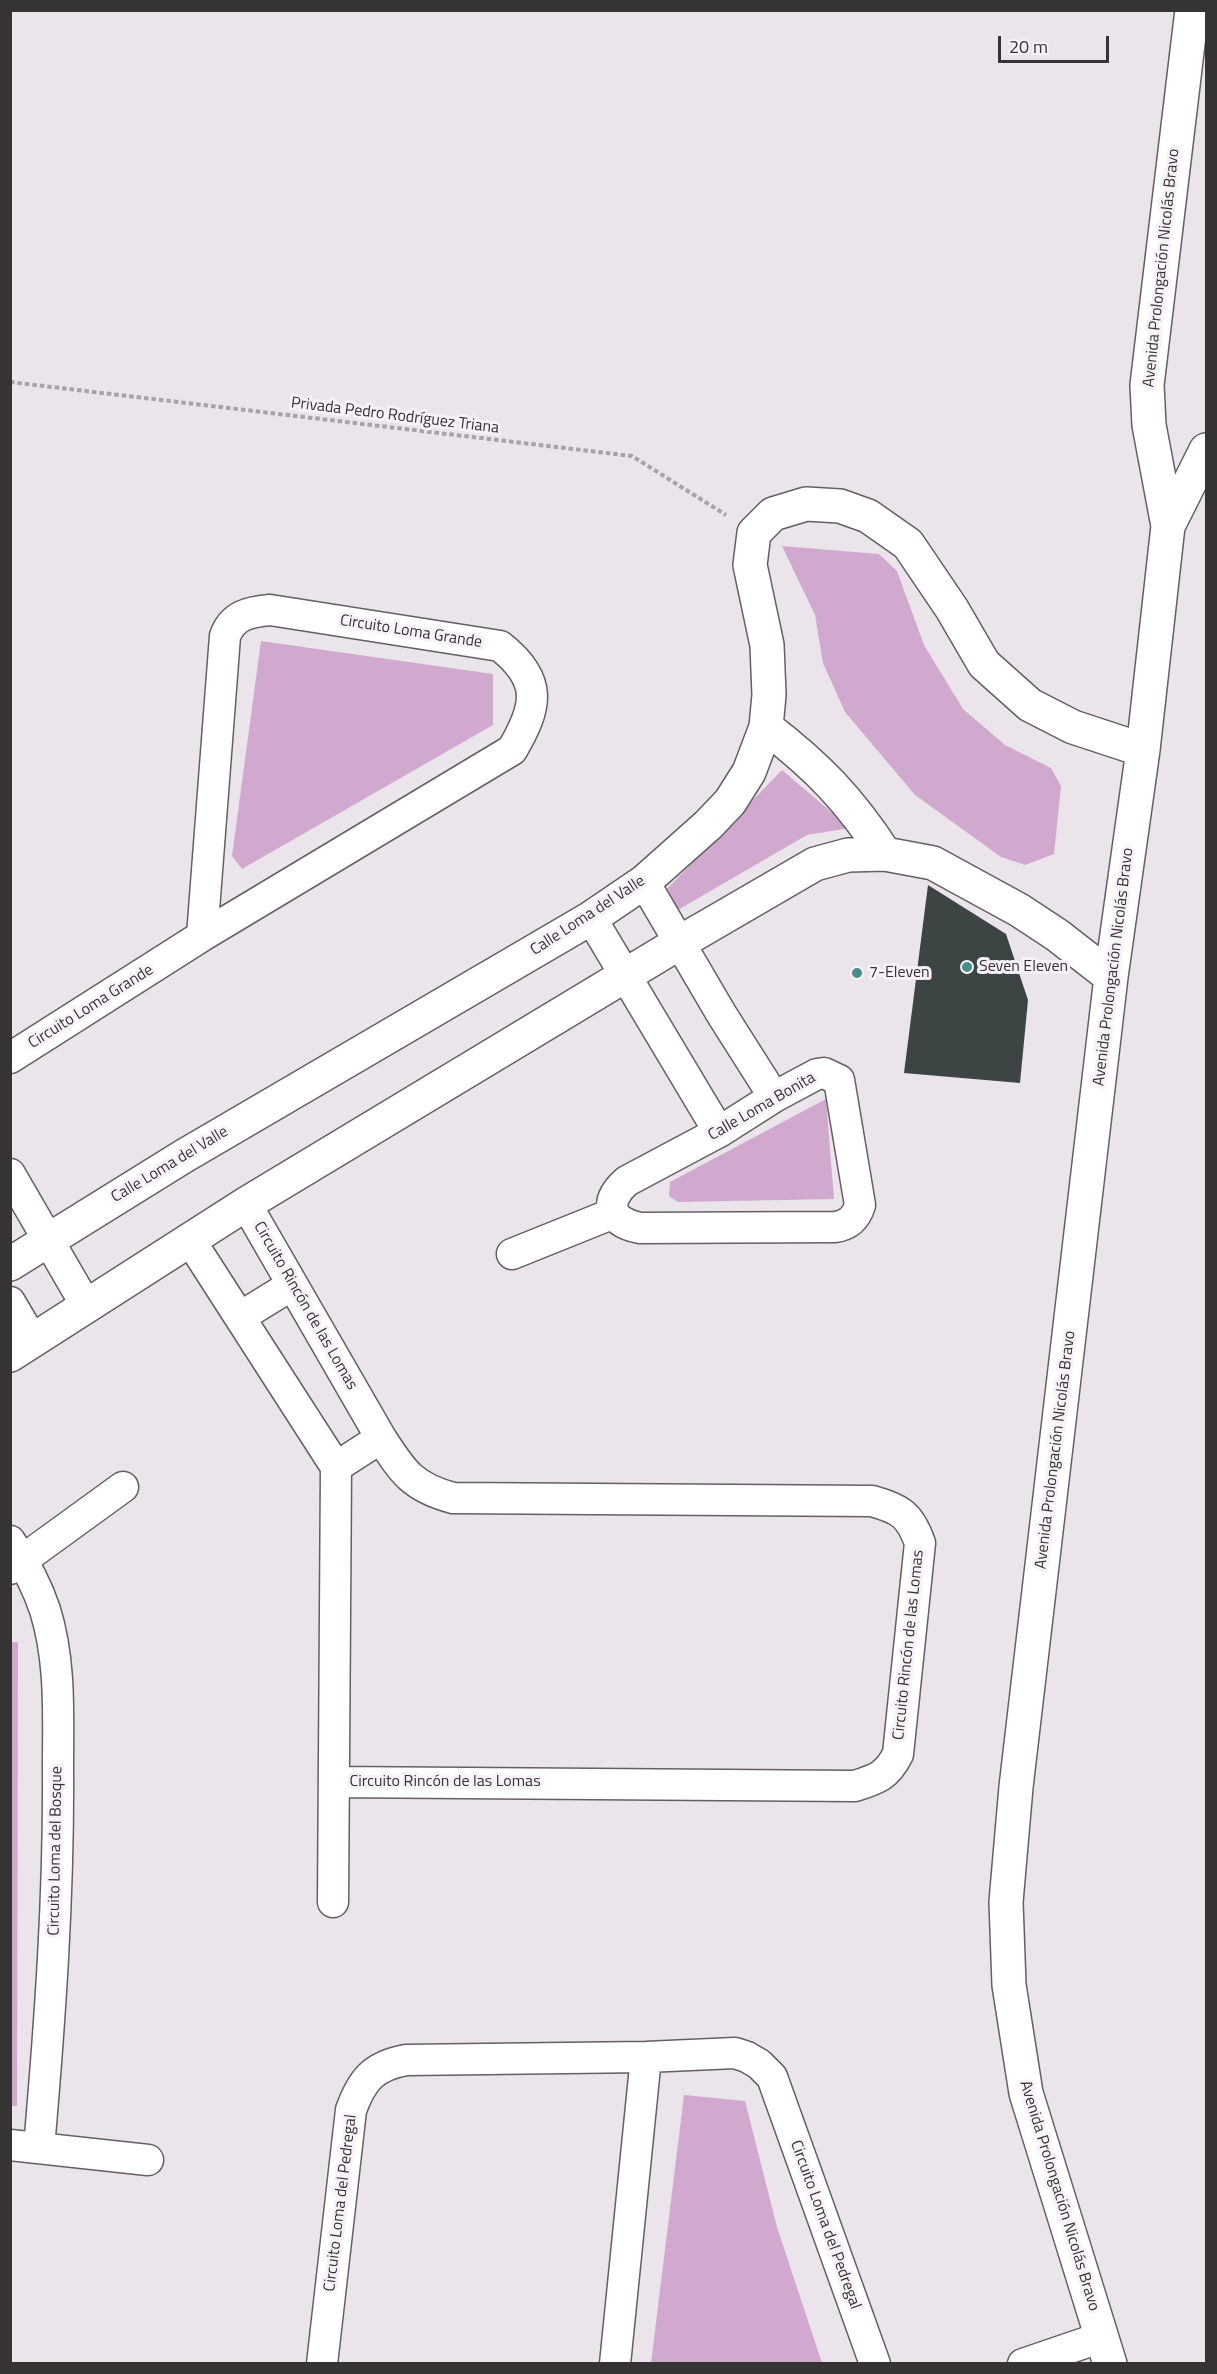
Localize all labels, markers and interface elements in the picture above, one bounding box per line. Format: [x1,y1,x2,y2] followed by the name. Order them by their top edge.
[1001,24,1112,62] scale bar
[1009,33,1048,60] text: 20 m
[1140,148,1184,388] street label: Avenida Prolongación Nicolás Bravo
[290,394,500,438] street label: Privada Pedro Rodríguez Triana
[339,611,483,653] street label: Circuito Loma Grande
[1090,847,1138,1087] street label: Avenida Prolongación Nicolás Bravo
[527,872,649,960] street label: Calle Loma del Valle
[979,957,1068,977] place label: Seven Eleven
[960,960,974,974] marker: Seven Eleven
[25,961,157,1053] street label: Circuito Loma Grande
[869,963,930,983] place label: 7-Eleven
[850,966,864,980] marker: 7-Eleven
[705,1069,819,1145] street label: Calle Loma Bonita
[108,1123,232,1207] street label: Calle Loma del Valle
[249,1218,361,1394] street label: Circuito Rincón de las Lomas
[1032,1330,1080,1570] street label: Avenida Prolongación Nicolás Bravo
[889,1549,929,1741] street label: Circuito Rincón de las Lomas
[45,1766,67,1936] street label: Circuito Loma del Bosque
[349,1772,541,1792] street label: Circuito Rincón de las Lomas
[1015,2078,1103,2314] street label: Avenida Prolongación Nicolás Bravo
[321,2113,361,2293] street label: Circuito Loma del Pedregal
[786,2138,864,2312] street label: Circuito Loma del Pedregal

